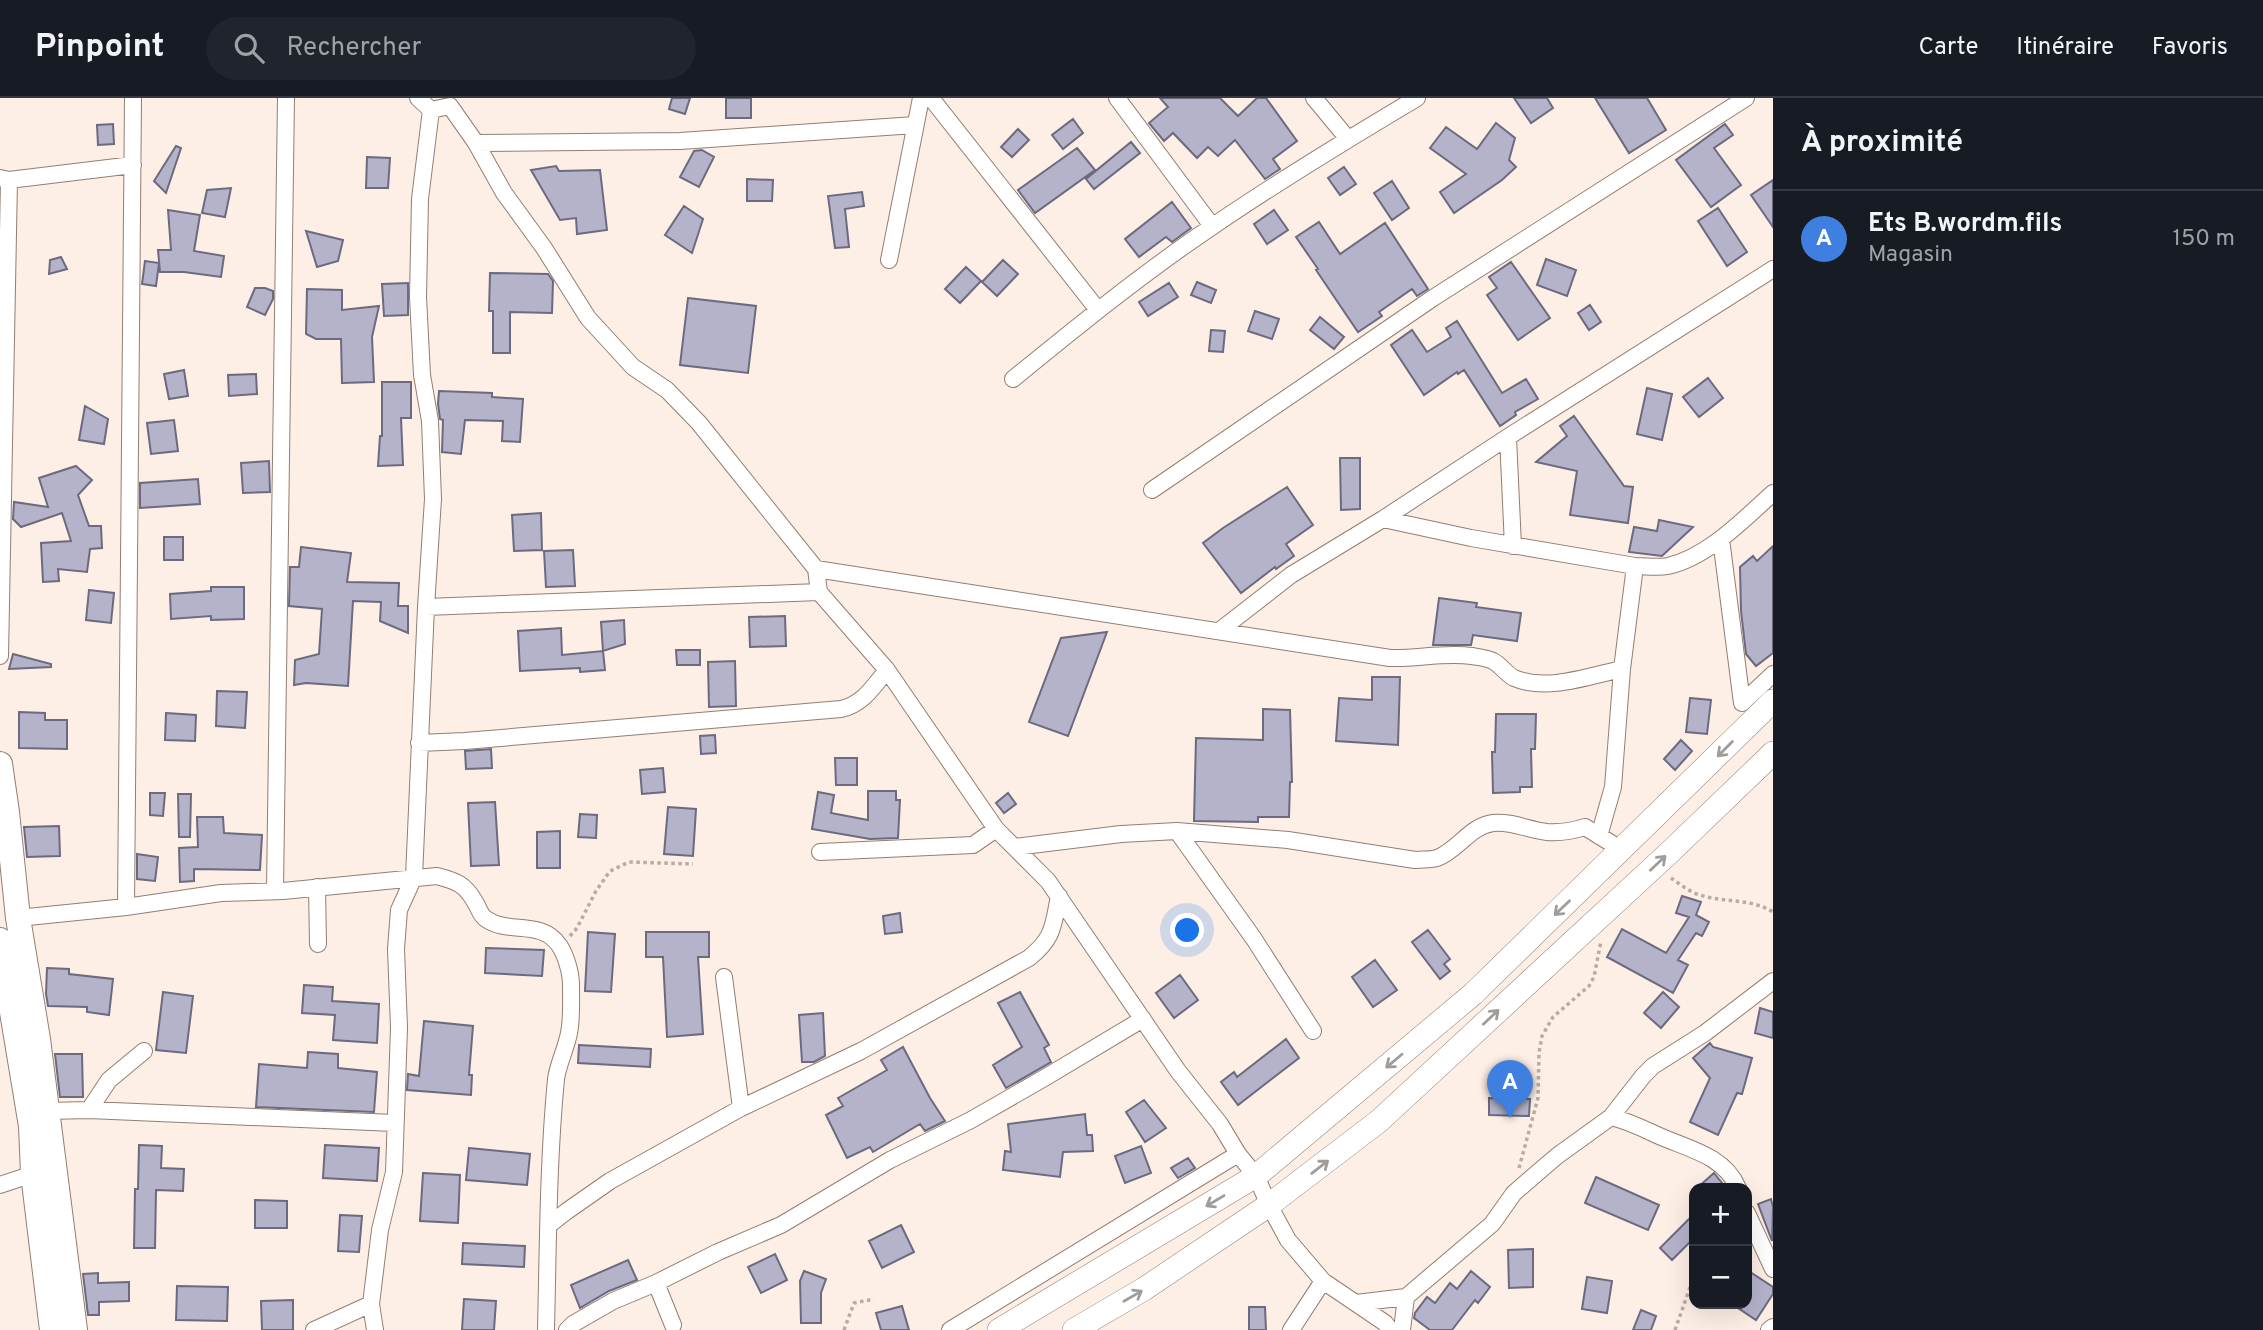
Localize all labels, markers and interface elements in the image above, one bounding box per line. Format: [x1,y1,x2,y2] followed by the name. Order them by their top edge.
[206,17,696,80] search box
[35,27,164,69] text: Pinpoint
[230,29,268,67] icon: search
[286,32,422,65] text: Rechercher
[1918,33,1978,63] text: Carte
[2016,33,2114,63] text: Itinéraire
[2152,33,2228,63] text: Favoris
[1801,125,1963,162] text: À proximité
[1868,208,2062,241] text: Ets B.wordm.fils
[1816,225,1832,254] text: A
[2173,225,2235,254] text: 150 m
[1868,241,1953,270] text: Magasin
[1716,741,1733,758] one-way arrow
[1649,855,1667,871] one-way arrow
[1554,900,1571,917] one-way arrow
[1170,913,1204,947] your location
[1482,1009,1499,1026] one-way arrow
[1385,1053,1403,1069] one-way arrow
[1487,1060,1533,1118] pin: A
[1310,1159,1328,1174] one-way arrow
[1689,1183,1752,1309] map controls
[1689,1183,1752,1246] button: +
[1205,1194,1225,1208] one-way arrow
[1689,1246,1752,1309] button: −
[1122,1288,1142,1302] one-way arrow

